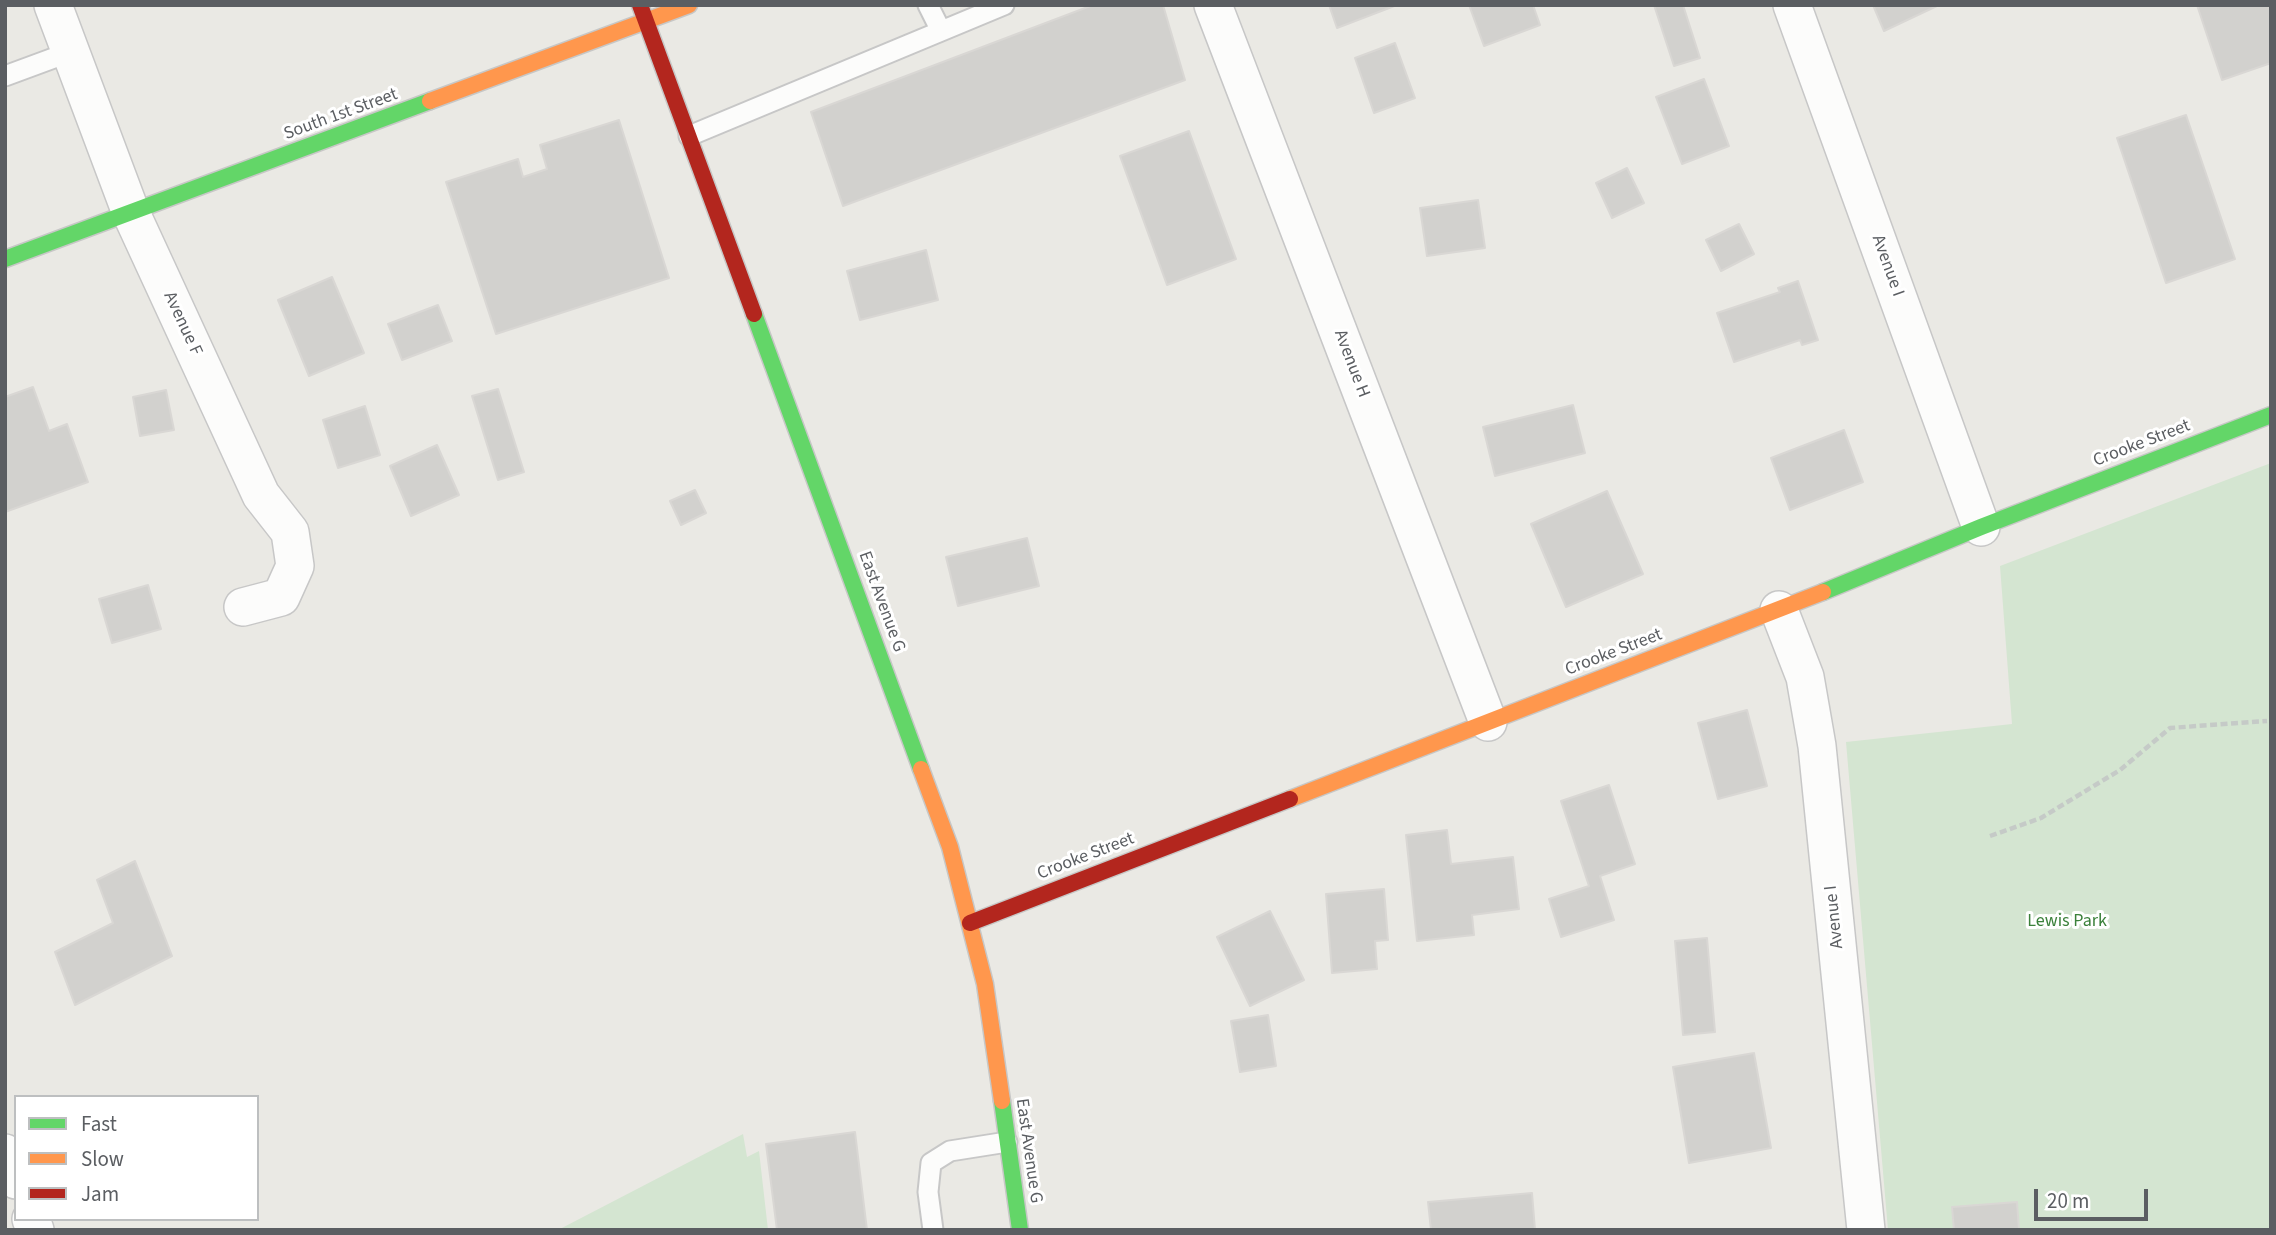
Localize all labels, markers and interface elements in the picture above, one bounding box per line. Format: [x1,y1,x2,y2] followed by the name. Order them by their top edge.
[281,84,401,146] street label: South 1st Street
[1866,232,1908,300] street label: Avenue I
[158,289,206,359] street label: Avenue F
[1328,327,1374,401] street label: Avenue H
[2090,416,2194,472] street label: Crooke Street
[853,549,909,655] street label: East Avenue G
[1562,625,1666,681] street label: Crooke Street
[1034,829,1138,885] street label: Crooke Street
[1821,884,1849,950] street label: Avenue I
[2027,911,2107,933] park label: Lewis Park
[14,1095,259,1221] legend
[1010,1097,1046,1205] street label: East Avenue G
[81,1109,117,1139] text: Fast
[81,1144,124,1174] text: Slow
[2038,1176,2152,1220] scale bar
[81,1179,119,1209] text: Jam
[2047,1186,2089,1216] text: 20 m

